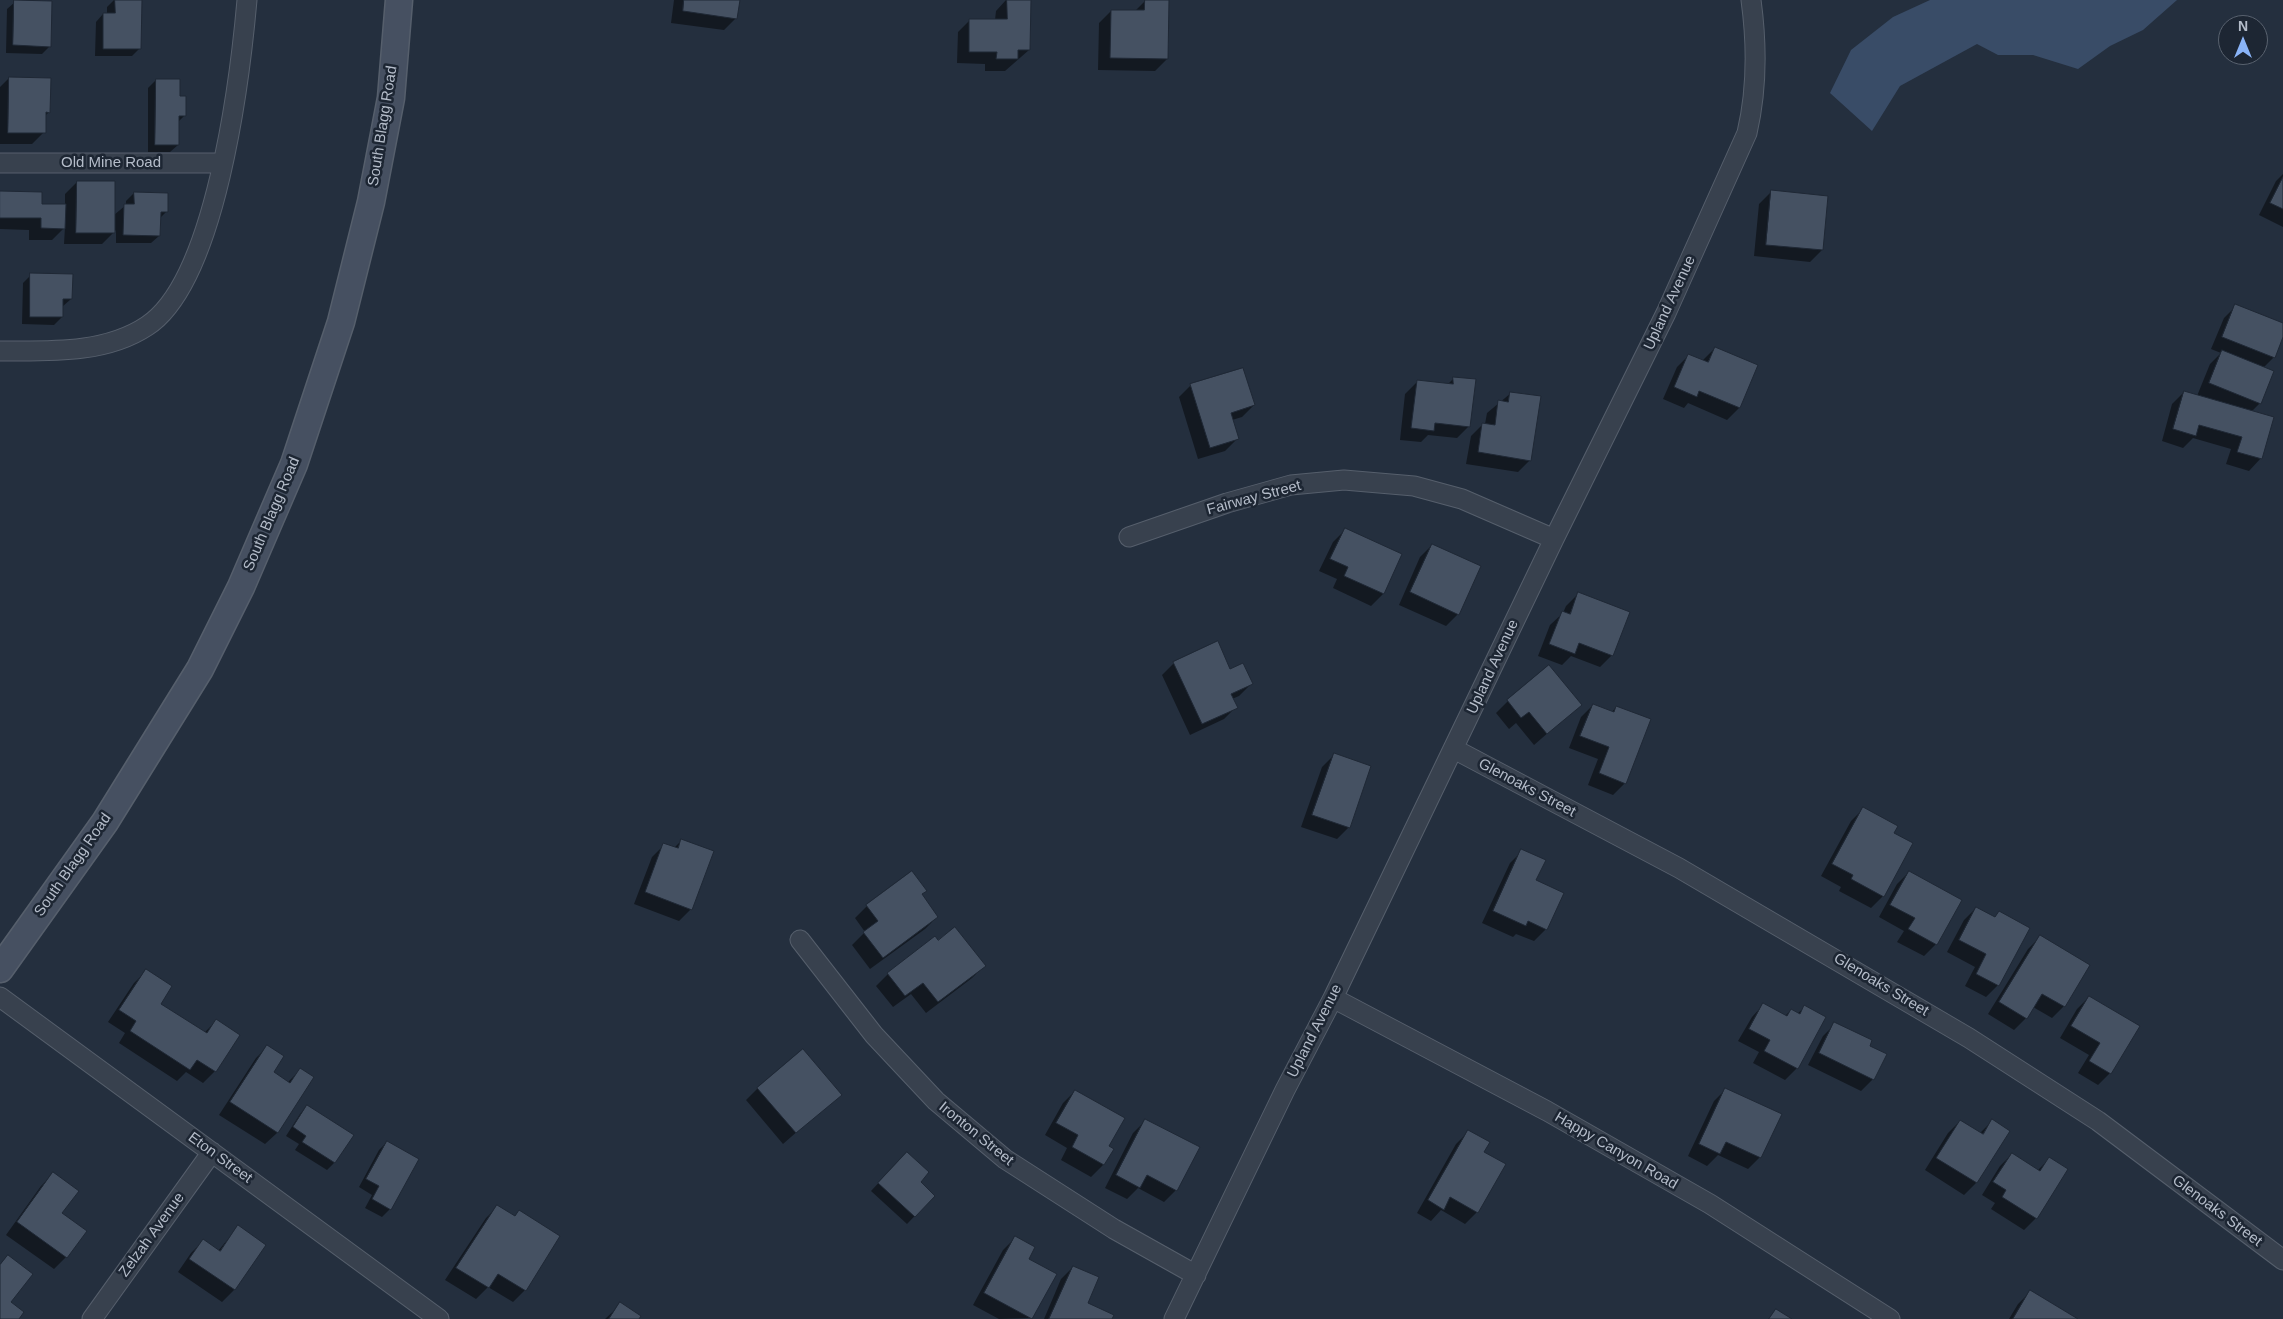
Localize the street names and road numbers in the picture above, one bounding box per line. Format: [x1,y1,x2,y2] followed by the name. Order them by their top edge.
[365,64,401,188] street label: South Blagg Road
[61,154,161,172] street label: Old Mine Road
[1640,253,1700,353] street label: Upland Avenue
[240,454,304,574] street label: South Blagg Road
[1205,477,1303,519] street label: Fairway Street
[1463,617,1523,717] street label: Upland Avenue
[1475,755,1579,821] street label: Glenoaks Street
[31,810,115,920] street label: South Blagg Road
[1830,950,1932,1020] street label: Glenoaks Street
[1284,981,1346,1081] street label: Upland Avenue
[935,1098,1017,1170] street label: Ironton Street
[1551,1108,1681,1194] street label: Happy Canyon Road
[184,1129,256,1187] street label: Eton Street
[2169,1171,2265,1251] street label: Glenoaks Street
[115,1189,189,1281] street label: Zelzah Avenue

